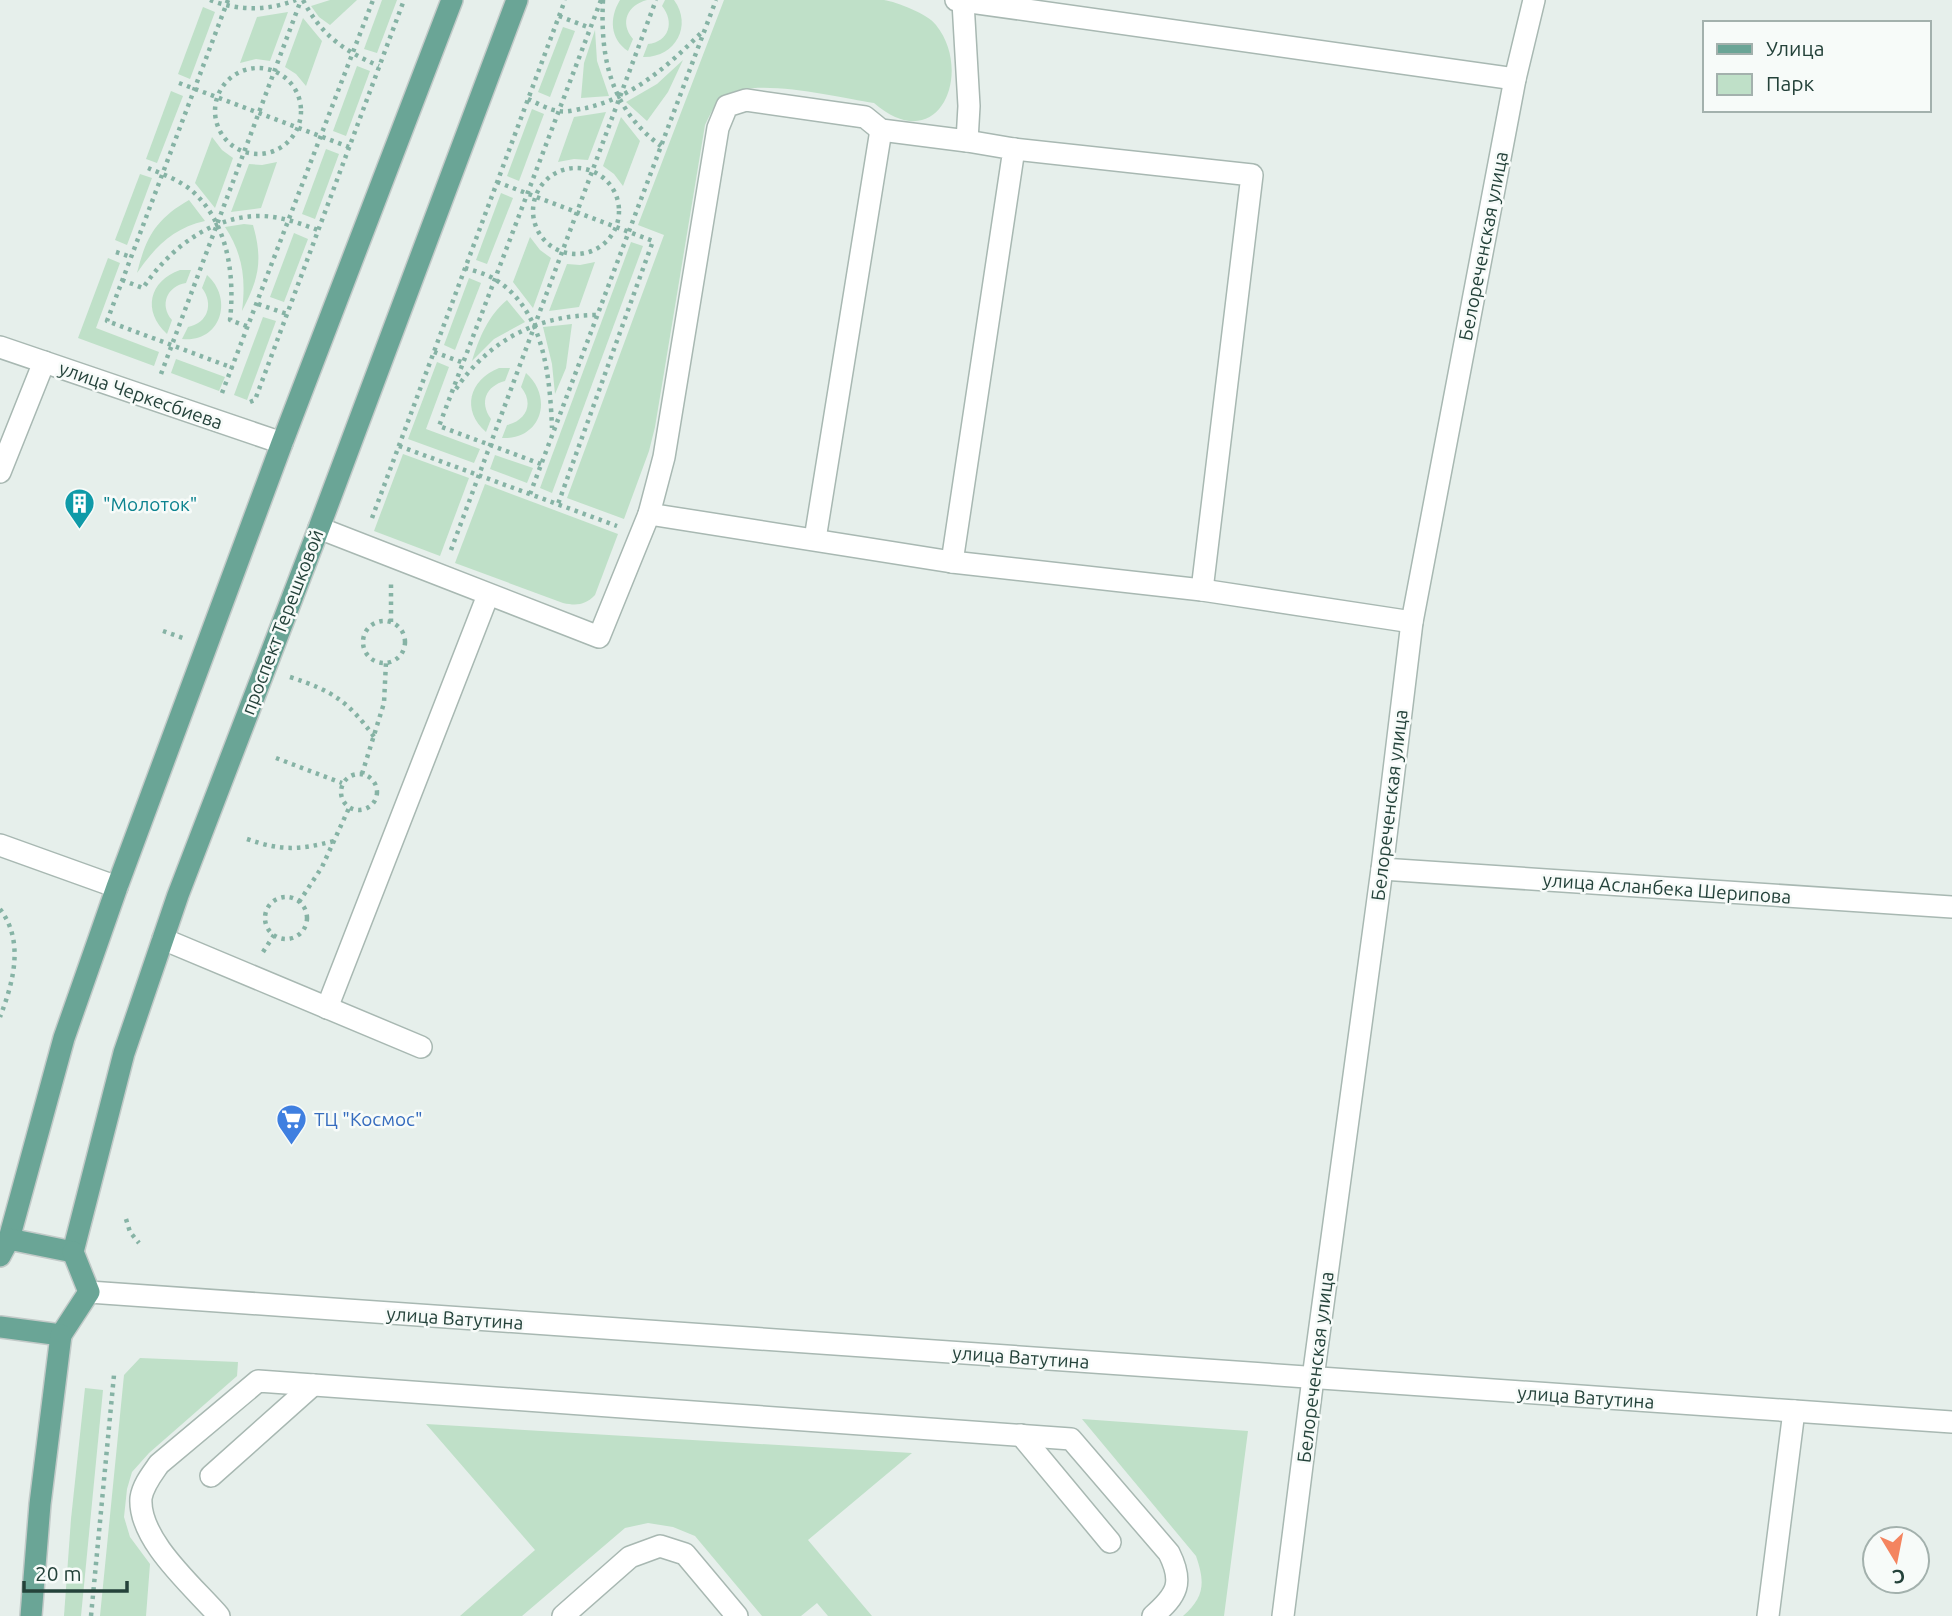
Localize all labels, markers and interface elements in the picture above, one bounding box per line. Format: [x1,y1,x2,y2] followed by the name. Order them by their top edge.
[1703,21,1931,112] legend
[1766,36,1824,60] text: Улица
[1766,71,1815,95] text: Парк
[1454,149,1512,343] street label: Белореченская улица
[56,357,226,433] street label: улица Черкесбиева
[63,487,97,531] building icon: "Молоток"
[103,493,197,515] place label: "Молоток"
[237,526,327,718] street label: проспект Терешковой
[1366,708,1412,902] street label: Белореченская улица
[1542,868,1792,908] street label: улица Асланбека Шерипова
[274,1102,308,1146] supermarket icon: ТЦ "Космос"
[314,1108,423,1130] place label: ТЦ "Космос"
[1292,1270,1338,1464] street label: Белореченская улица
[386,1302,524,1334] street label: улица Ватутина
[952,1341,1090,1373] street label: улица Ватутина
[1517,1381,1655,1413] street label: улица Ватутина
[1861,1525,1931,1595] north arrow
[24,1550,128,1594] scale bar
[35,1561,82,1585] text: 20 m
[1891,1565,1907,1589] text: С

